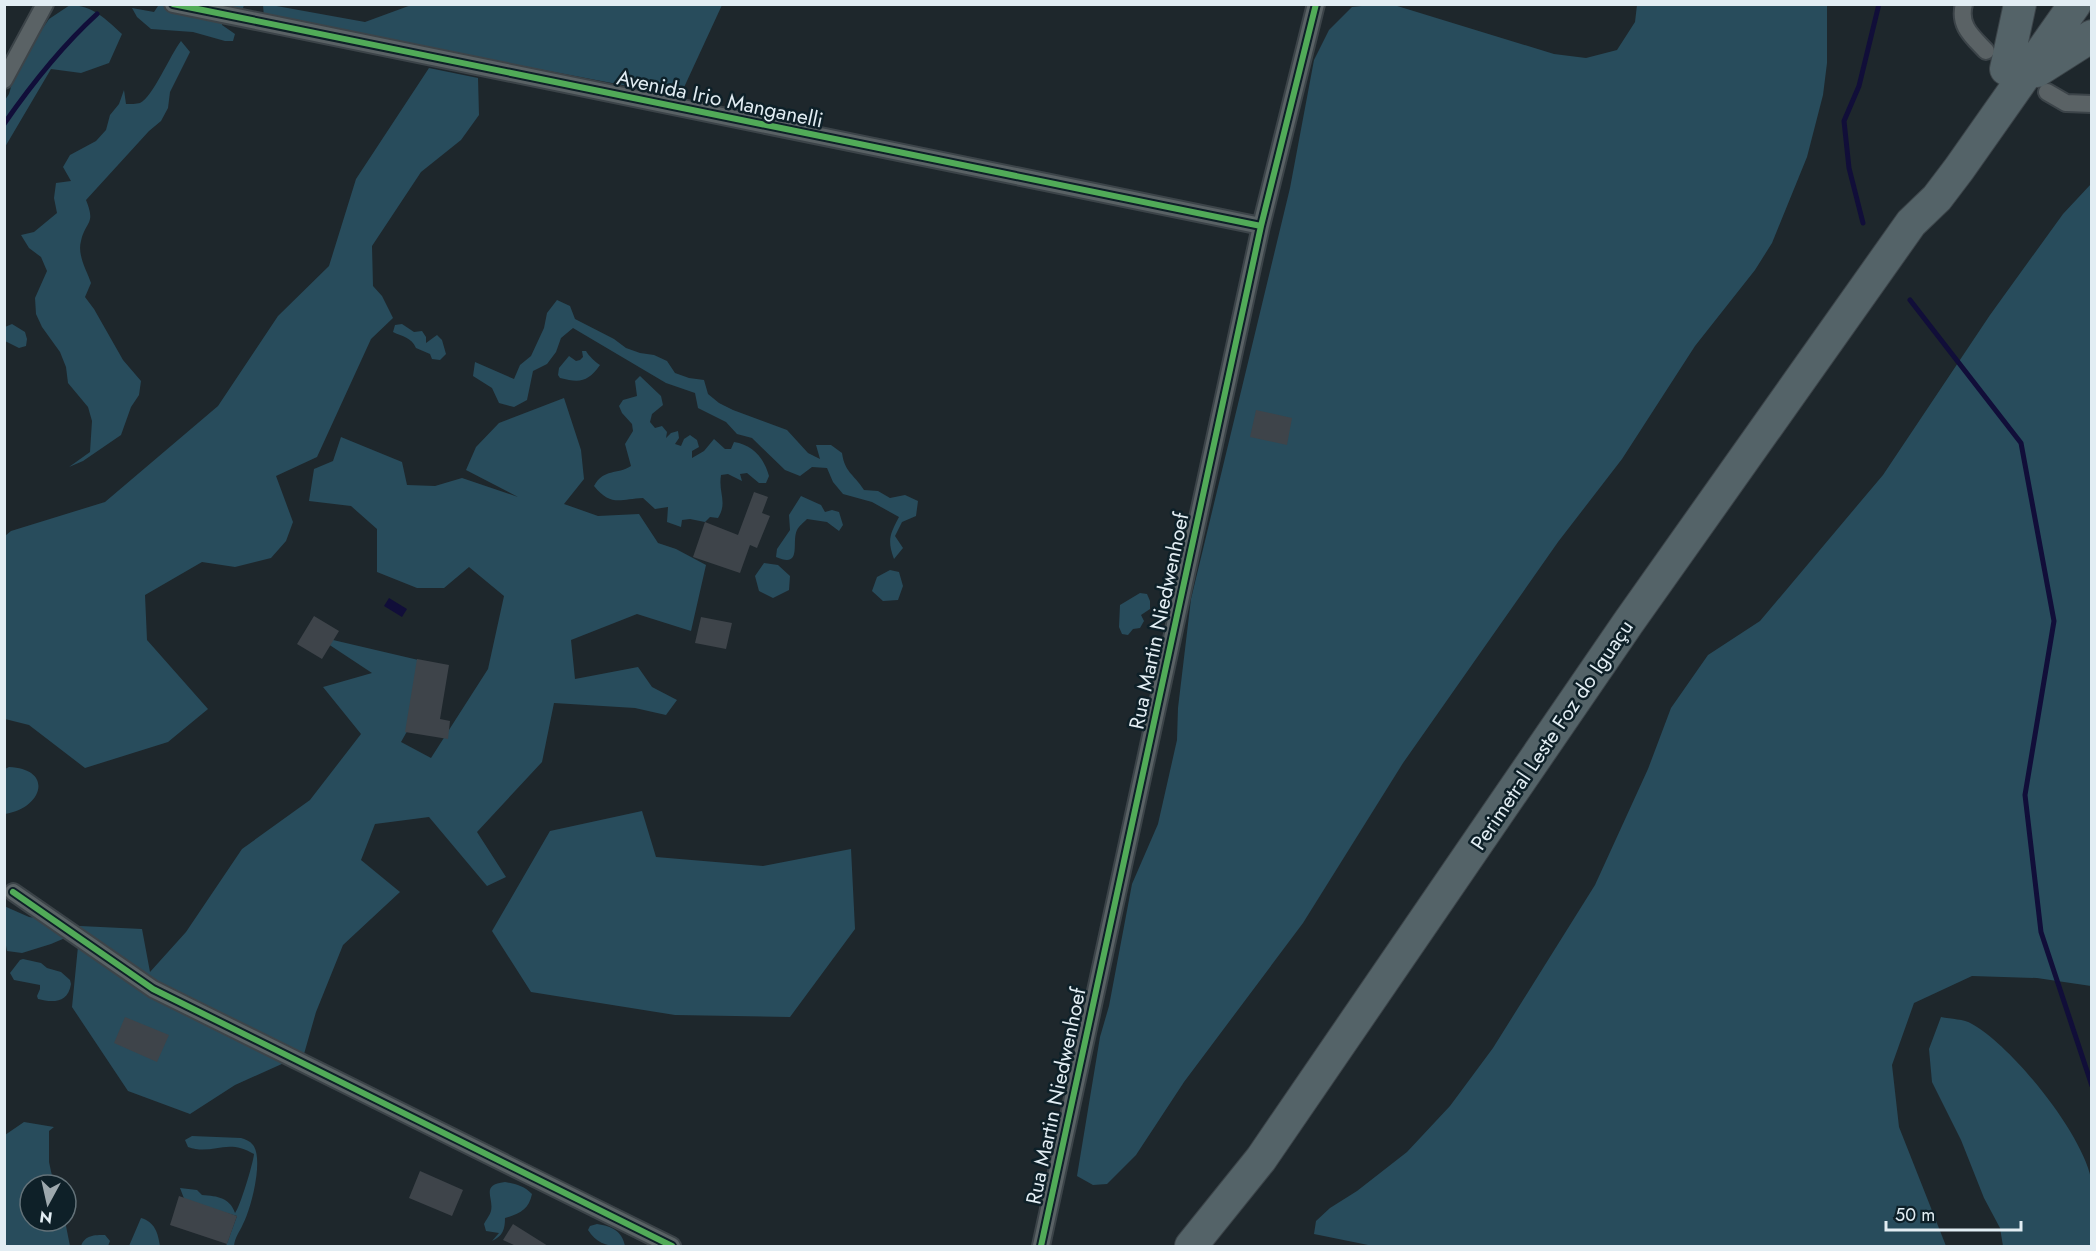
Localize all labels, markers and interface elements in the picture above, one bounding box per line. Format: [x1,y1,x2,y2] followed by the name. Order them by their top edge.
[614,62,826,136] street label: Avenida Irio Manganelli
[1121,509,1197,732] street label: Rua Martin Niedwenhoef
[1464,614,1640,856] street label: Perimetral Leste Foz do Iguaçu
[1018,984,1094,1207] street label: Rua Martin Niedwenhoef
[18,1173,78,1233] north arrow
[1886,1194,2021,1232] scale bar
[1895,1202,1935,1228] text: 50 m
[38,1205,54,1230] text: N

